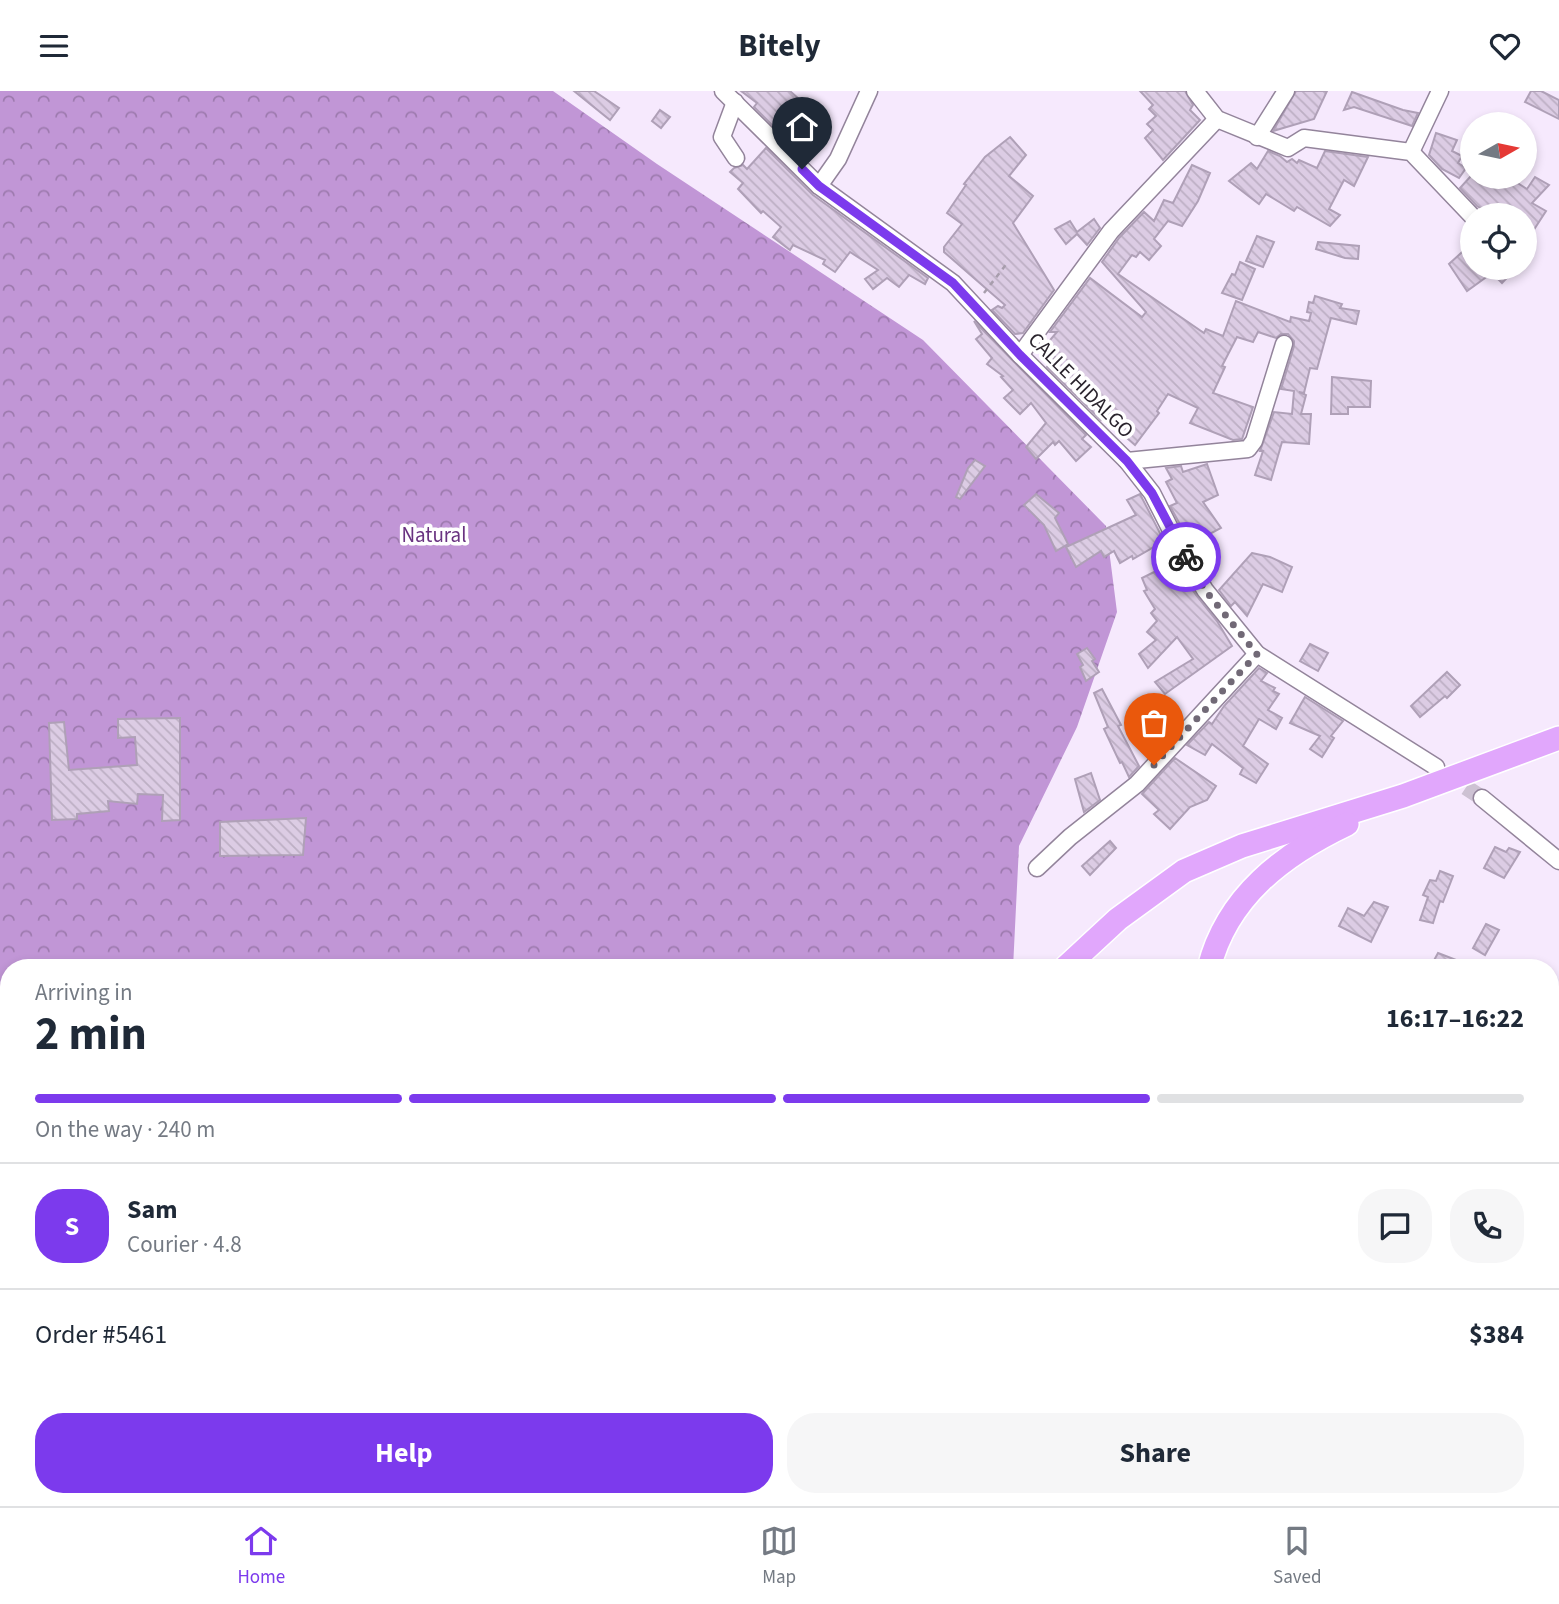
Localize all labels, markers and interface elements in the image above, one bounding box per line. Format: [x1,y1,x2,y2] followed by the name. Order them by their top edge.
[738,23,821,69] text: Bitely
[35,27,73,65] icon: menu
[1486,27,1524,65] icon: heart
[772,97,832,169] pin
[783,108,821,146] icon: home
[1460,112,1536,189] north arrow
[1460,112,1537,280] map controls
[1460,203,1537,280] button: locate
[1021,325,1141,445] street label: CALLE HIDALGO
[401,520,467,550] park label: Natural
[1151,522,1221,592] courier
[1167,538,1205,576] icon: bike
[1124,693,1184,765] pin
[1135,704,1173,742] icon: bag
[35,976,133,1009] text: Arriving in
[1386,1000,1524,1037] text: 16:17–16:22
[35,1002,147,1067] text: 2 min
[35,1113,215,1146] text: On the way · 240 m
[1358,1189,1432,1263] button: chat
[1450,1189,1524,1263] button: phone
[127,1191,177,1228] text: Sam
[65,1208,79,1245] text: S
[127,1228,242,1261] text: Courier · 4.8
[35,1316,167,1353] text: Order #5461
[1469,1316,1524,1353] text: $384
[35,1413,773,1493] button: Help
[787,1413,1524,1493] button: Share
[237,1522,285,1591] tab: Home
[760,1522,798,1591] tab: Map
[1273,1522,1322,1591] tab: Saved

